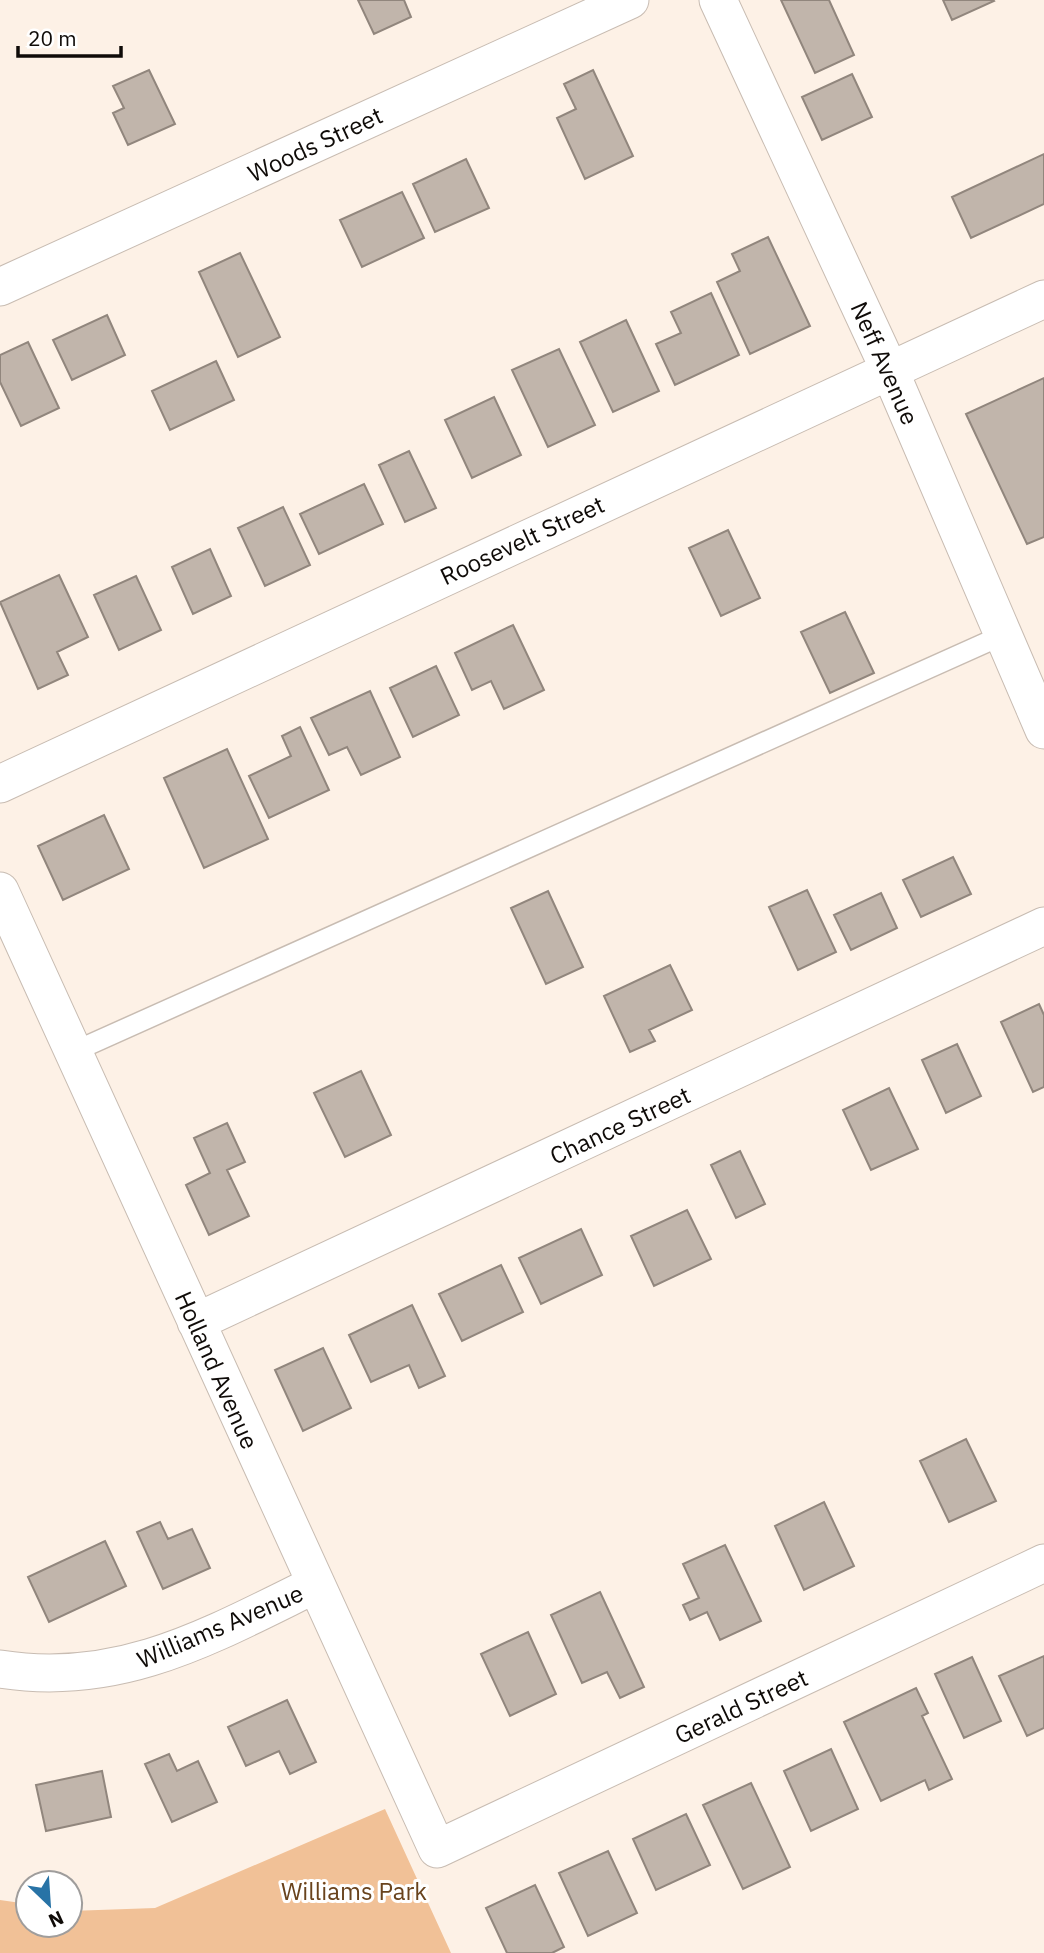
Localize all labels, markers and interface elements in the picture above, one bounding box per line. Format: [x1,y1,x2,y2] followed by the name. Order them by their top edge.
[18,14,121,58] scale bar
[28,24,77,52] text: 20 m
[243,99,387,189] street label: Woods Street
[844,296,926,430] street label: Neff Avenue
[435,488,609,592] street label: Roosevelt Street
[545,1078,695,1172] street label: Chance Street
[168,1286,266,1454] street label: Holland Avenue
[132,1577,308,1675] street label: Williams Avenue
[669,1661,813,1751] street label: Gerald Street
[14,1869,84,1939] north arrow
[281,1875,427,1907] park label: Williams Park
[45,1906,67,1933] text: N

